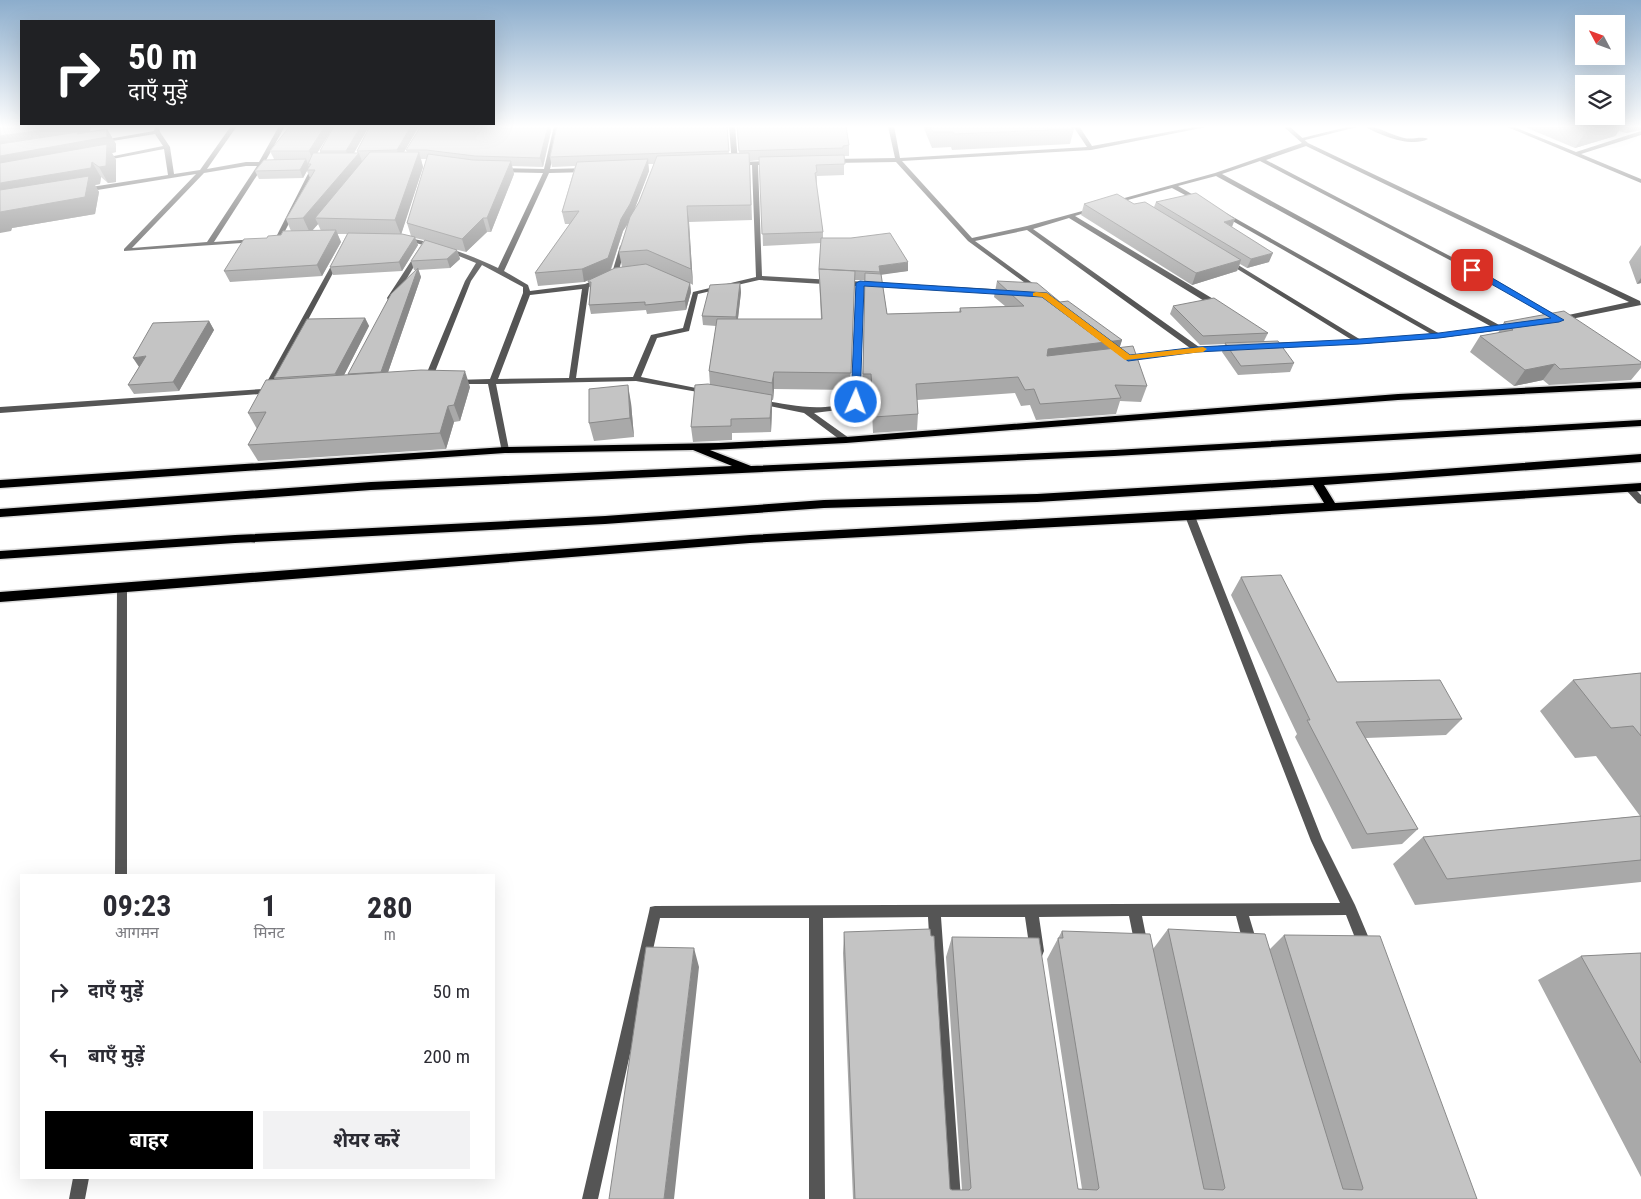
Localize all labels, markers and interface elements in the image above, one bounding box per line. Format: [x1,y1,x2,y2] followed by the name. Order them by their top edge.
[1575,15,1625,65] north arrow
[1575,15,1625,125] map controls
[128,37,197,78] text: 50 m
[45,40,110,105] icon: right
[1575,75,1625,125] button: layers
[128,79,188,104] text: दाएँ मुड़ें
[1451,249,1493,291] pin
[1458,256,1486,284] icon: arrive
[829,375,881,427] position arrow
[103,888,171,923] text: 09:23
[262,888,277,923] text: 1
[367,890,413,925] text: 280
[115,923,159,942] text: आगमन
[254,923,285,942] text: मिनट
[384,925,396,944] text: m
[45,978,73,1006] icon: right
[88,979,143,1002] text: दाएँ मुड़ें
[433,980,470,1003] text: 50 m
[45,1043,73,1071] icon: left
[88,1044,144,1067] text: बाएँ मुड़ें
[423,1045,470,1068] text: 200 m
[45,1111,253,1169] button: बाहर
[263,1111,470,1169] button: शेयर करें

